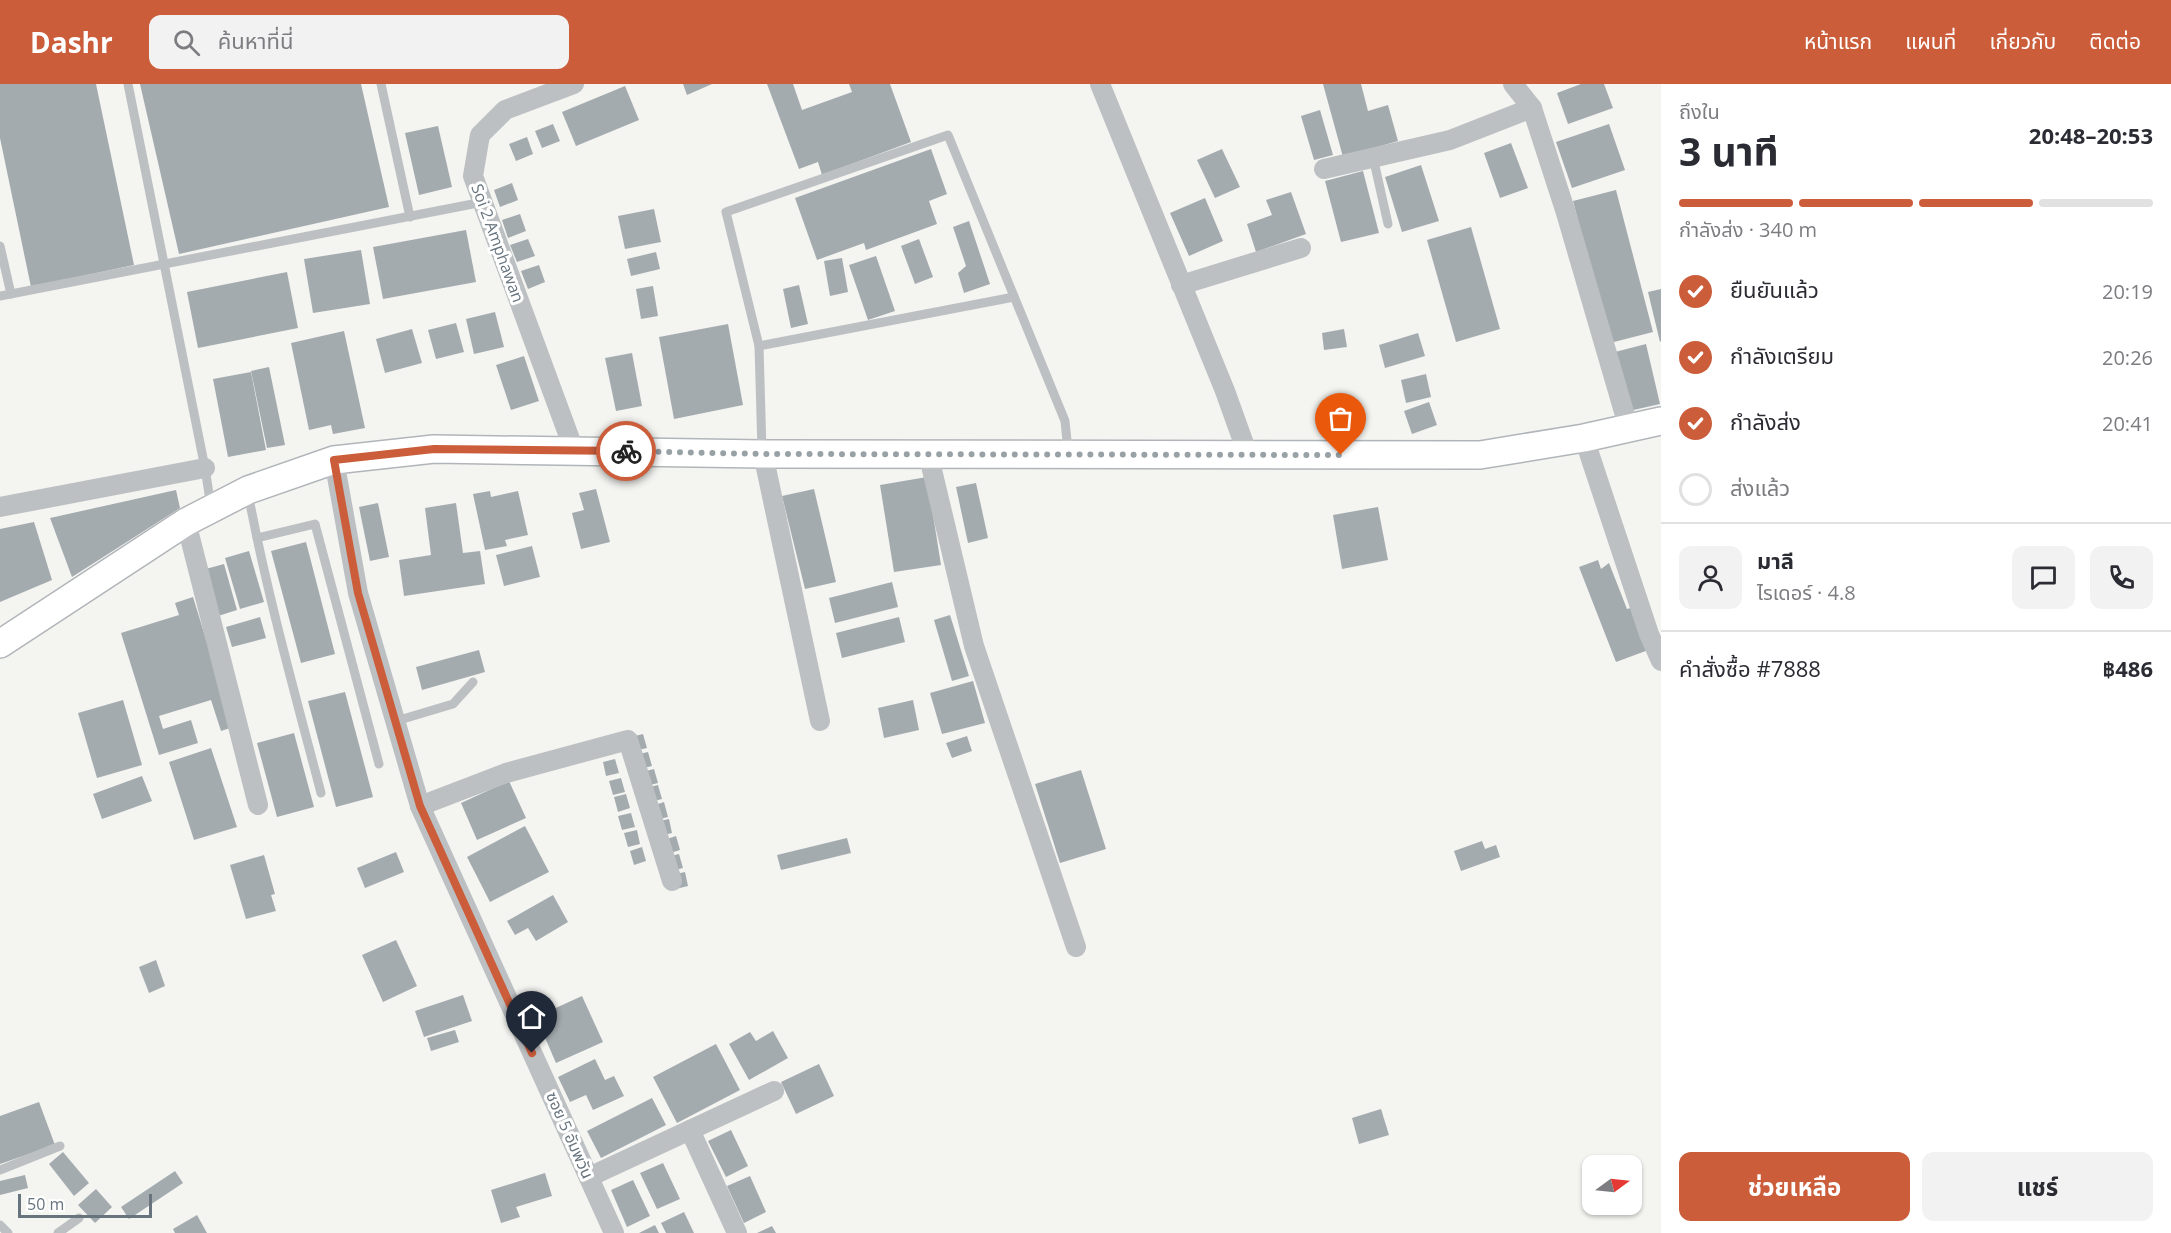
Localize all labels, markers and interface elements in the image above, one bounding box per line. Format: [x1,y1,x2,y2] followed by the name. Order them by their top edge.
[149,15,569,69] search box
[30,23,113,61] text: Dashr
[218,25,293,55] text: ค้นหาที่นี่
[170,26,203,59] icon: search
[1804,27,1872,55] text: หน้าแรก
[1905,27,1956,55] text: แผนที่
[1989,27,2056,55] text: เกี่ยวกับ
[2089,27,2141,55] text: ติดต่อ
[1679,98,1720,125] text: ถึงใน
[2029,120,2153,150] text: 20:48–20:53
[1679,124,1779,177] text: 3 นาที
[466,181,530,305] street label: Soi 2 Amphawan
[1679,216,1817,243] text: กำลังส่ง · 340 m
[1730,274,1819,304] text: ยืนยันแล้ว
[1679,275,1712,308] icon: check
[2102,278,2153,305] text: 20:19
[1730,340,1834,370] text: กำลังเตรียม
[1679,341,1712,374] icon: check
[2102,344,2153,371] text: 20:26
[1315,393,1366,455] pin
[1324,402,1357,435] icon: bag
[1730,406,1801,436] text: กำลังส่ง
[1679,407,1712,440] icon: check
[2102,410,2153,437] text: 20:41
[596,421,656,481] courier
[610,435,643,468] icon: bike
[1730,472,1790,502] text: ส่งแล้ว
[1757,545,1794,575] text: มาลี
[1679,546,1742,609] button: person
[2012,546,2075,609] button: chat
[2090,546,2153,609] button: phone
[1757,579,1856,606] text: ไรเดอร์ · 4.8
[1679,653,1821,683] text: คำสั่งซื้อ #7888
[2102,653,2153,683] text: ฿486
[506,991,557,1053] pin
[515,1000,548,1033] icon: home
[541,1088,599,1182] street label: ซอย 5 อัมพวัน
[1679,1152,1910,1221] button: ช่วยเหลือ
[1922,1152,2153,1221] button: แชร์
[1582,1155,1642,1215] north arrow
[1582,1155,1642,1215] map controls
[18,1191,152,1218] scale bar
[27,1193,64,1215] text: 50 m

